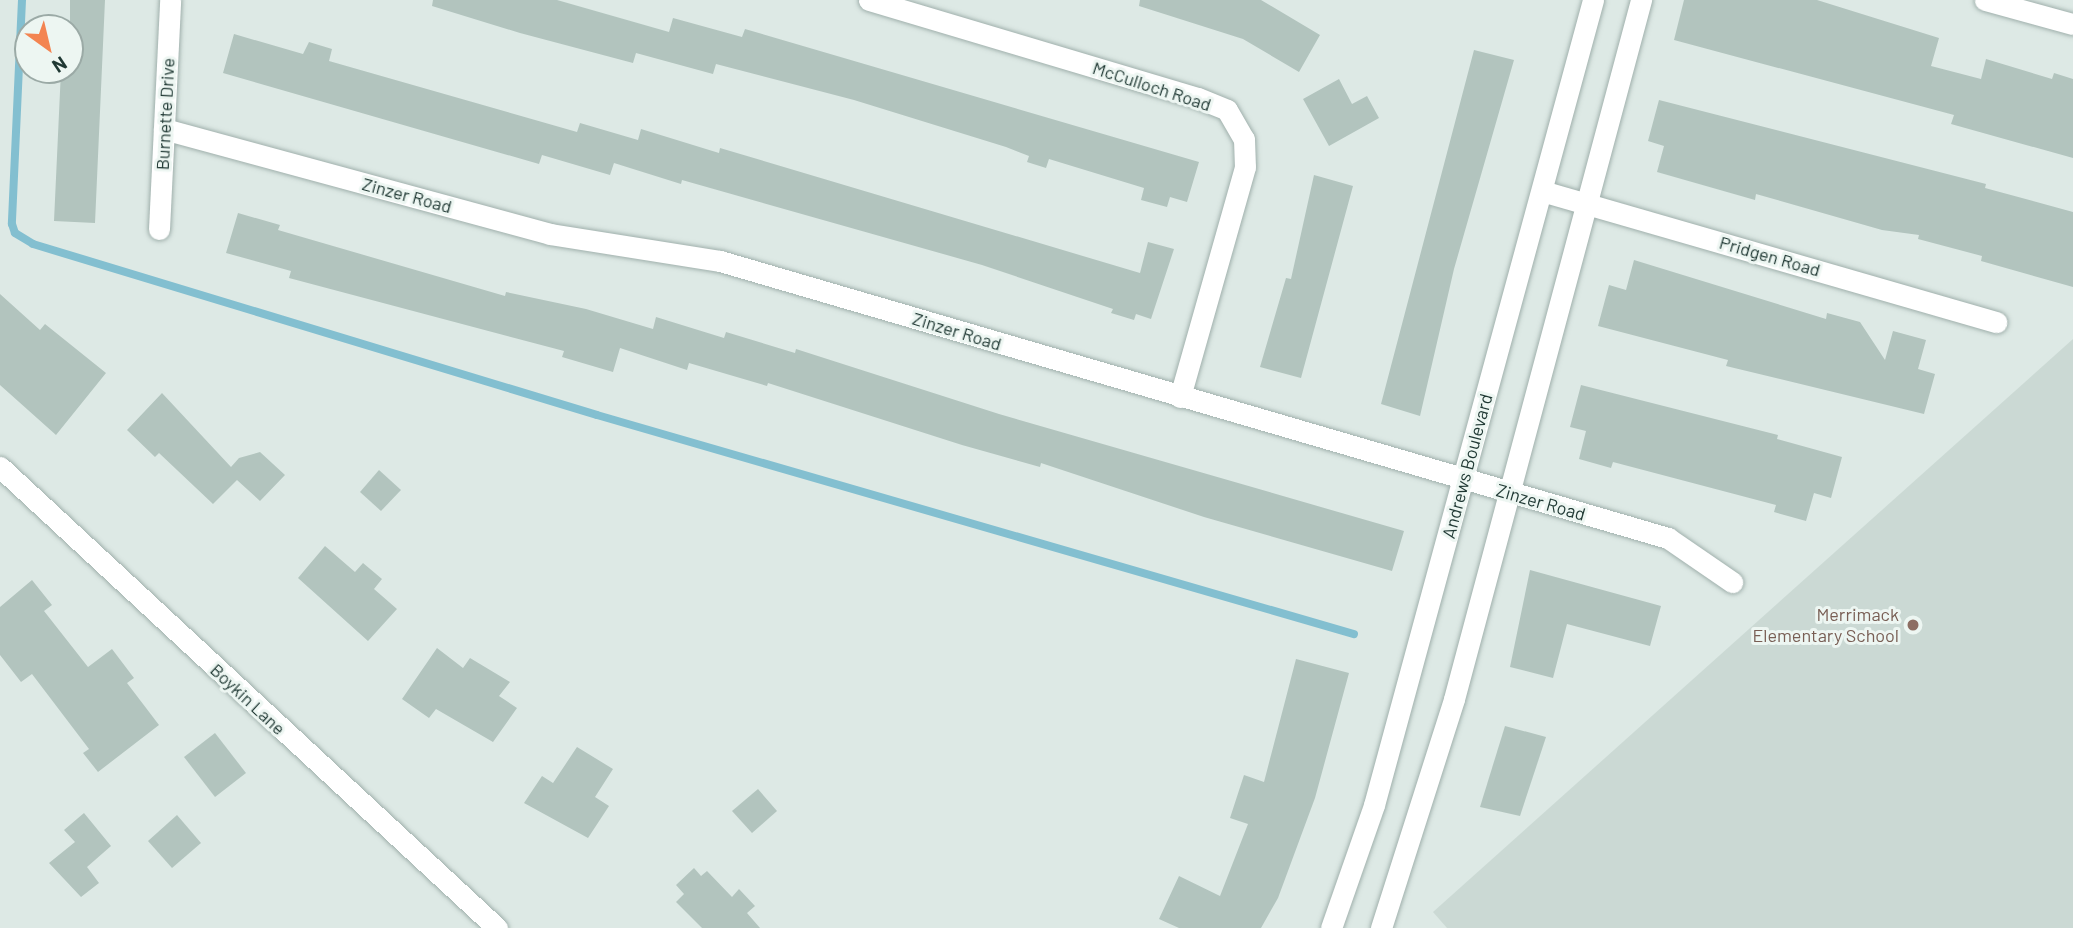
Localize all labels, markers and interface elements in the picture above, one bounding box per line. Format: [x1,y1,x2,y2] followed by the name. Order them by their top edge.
[14,14,84,84] north arrow
[48,52,72,78] text: N
[151,57,179,171] street label: Burnette Drive
[1090,57,1214,115] street label: McCulloch Road
[360,173,454,217] street label: Zinzer Road
[1717,231,1823,281] street label: Pridgen Road
[910,307,1004,355] street label: Zinzer Road
[1437,391,1497,541] street label: Andrews Boulevard
[1494,479,1588,525] street label: Zinzer Road
[1752,604,1899,646] place label: Merrimack Elementary School
[1905,617,1921,633] marker: Merrimack Elementary School
[206,659,290,739] street label: Boykin Lane

